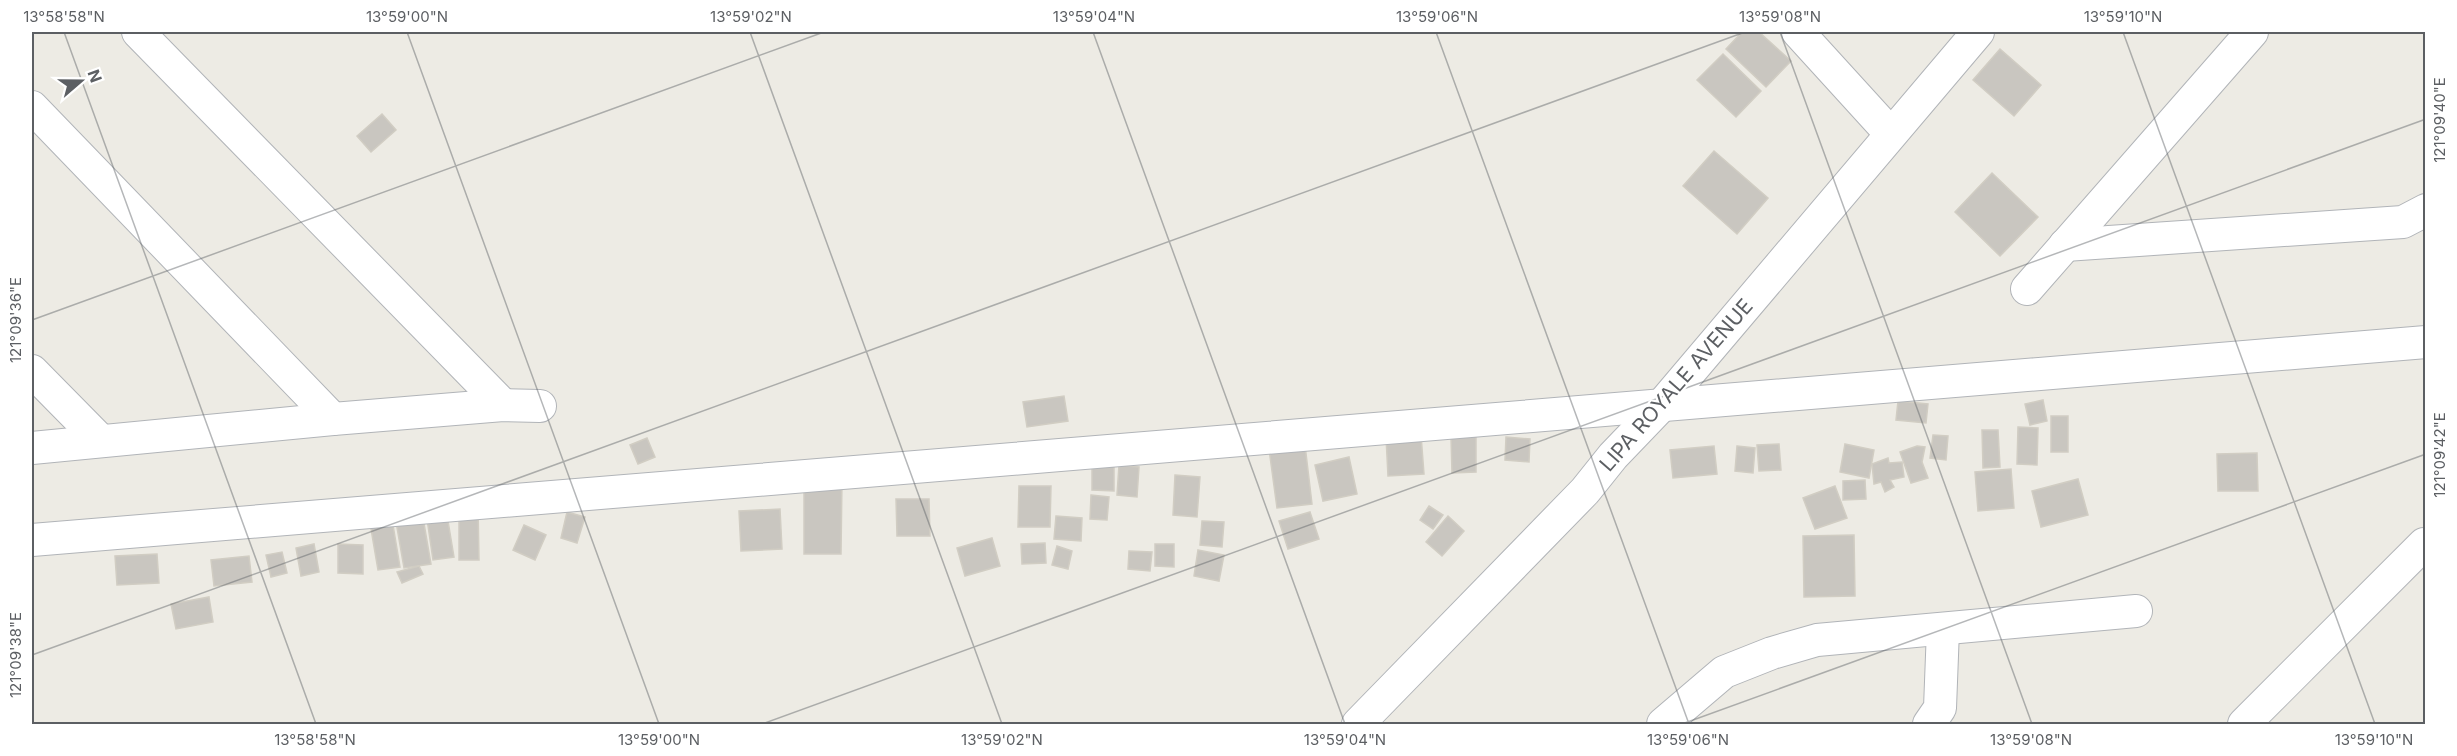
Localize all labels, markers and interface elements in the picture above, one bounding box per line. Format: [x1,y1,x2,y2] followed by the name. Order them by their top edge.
[23,7,105,26] text: 13°58'58"N
[366,7,448,26] text: 13°59'00"N
[710,7,792,26] text: 13°59'02"N
[1053,7,1135,26] text: 13°59'04"N
[1396,7,1478,26] text: 13°59'06"N
[1739,7,1821,26] text: 13°59'08"N
[2084,7,2162,26] text: 13°59'10"N
[51,51,111,111] north arrow
[84,67,107,85] text: N
[2430,77,2449,163] text: 121°09'40"E
[6,277,25,363] text: 121°09'36"E
[1594,294,1758,476] street label: LIPA ROYALE AVENUE
[2430,412,2449,498] text: 121°09'42"E
[6,612,25,698] text: 121°09'38"E
[274,730,356,749] text: 13°58'58"N
[618,730,700,749] text: 13°59'00"N
[961,730,1043,749] text: 13°59'02"N
[1304,730,1386,749] text: 13°59'04"N
[1647,730,1729,749] text: 13°59'06"N
[1990,730,2072,749] text: 13°59'08"N
[2335,730,2413,749] text: 13°59'10"N

